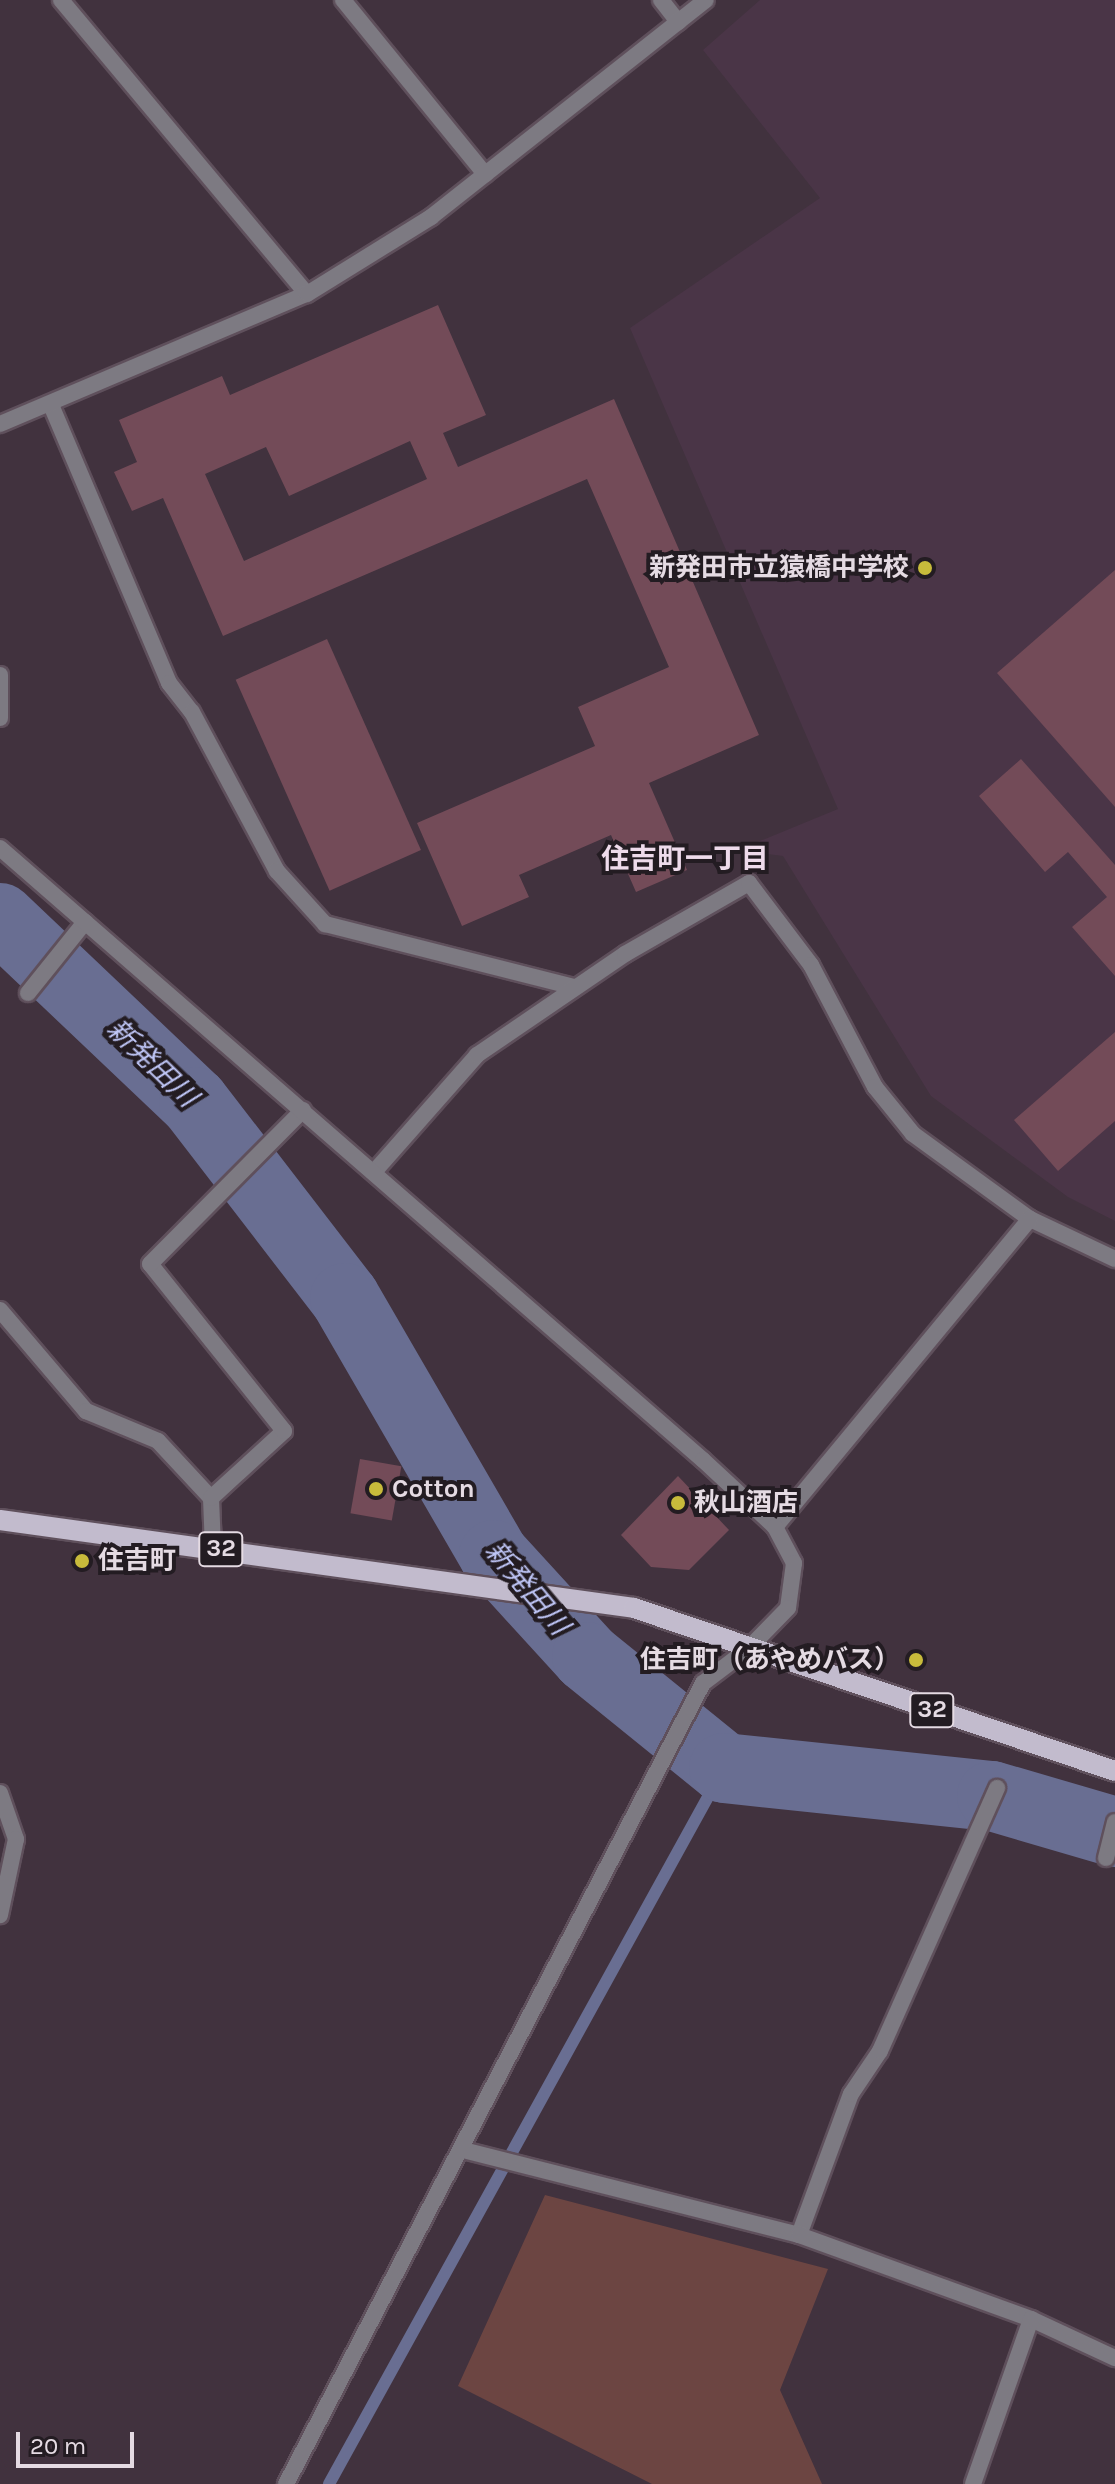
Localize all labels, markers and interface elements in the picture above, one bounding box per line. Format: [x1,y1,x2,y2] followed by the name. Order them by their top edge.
[649,552,909,584] place label: 新発田市立猿橋中学校
[916,559,934,577] marker: 新発田市立猿橋中学校
[601,842,769,876] district label: 住吉町一丁目
[100,1012,204,1114] water label: 新発田川
[392,1473,475,1505] place label: Cotton
[367,1480,385,1498] marker: Cotton
[694,1487,798,1519] place label: 秋山酒店
[669,1494,687,1512] marker: 秋山酒店
[197,1529,245,1569] road number: 32
[478,1534,576,1642] water label: 新発田川
[98,1545,176,1577] place label: 住吉町
[73,1552,91,1570] marker: 住吉町
[640,1644,900,1676] place label: 住吉町（あやめバス）
[907,1651,925,1669] marker: 住吉町（あやめバス）
[908,1690,956,1730] road number: 32
[20,2416,138,2466] scale bar
[30,2432,86,2460] text: 20 m

